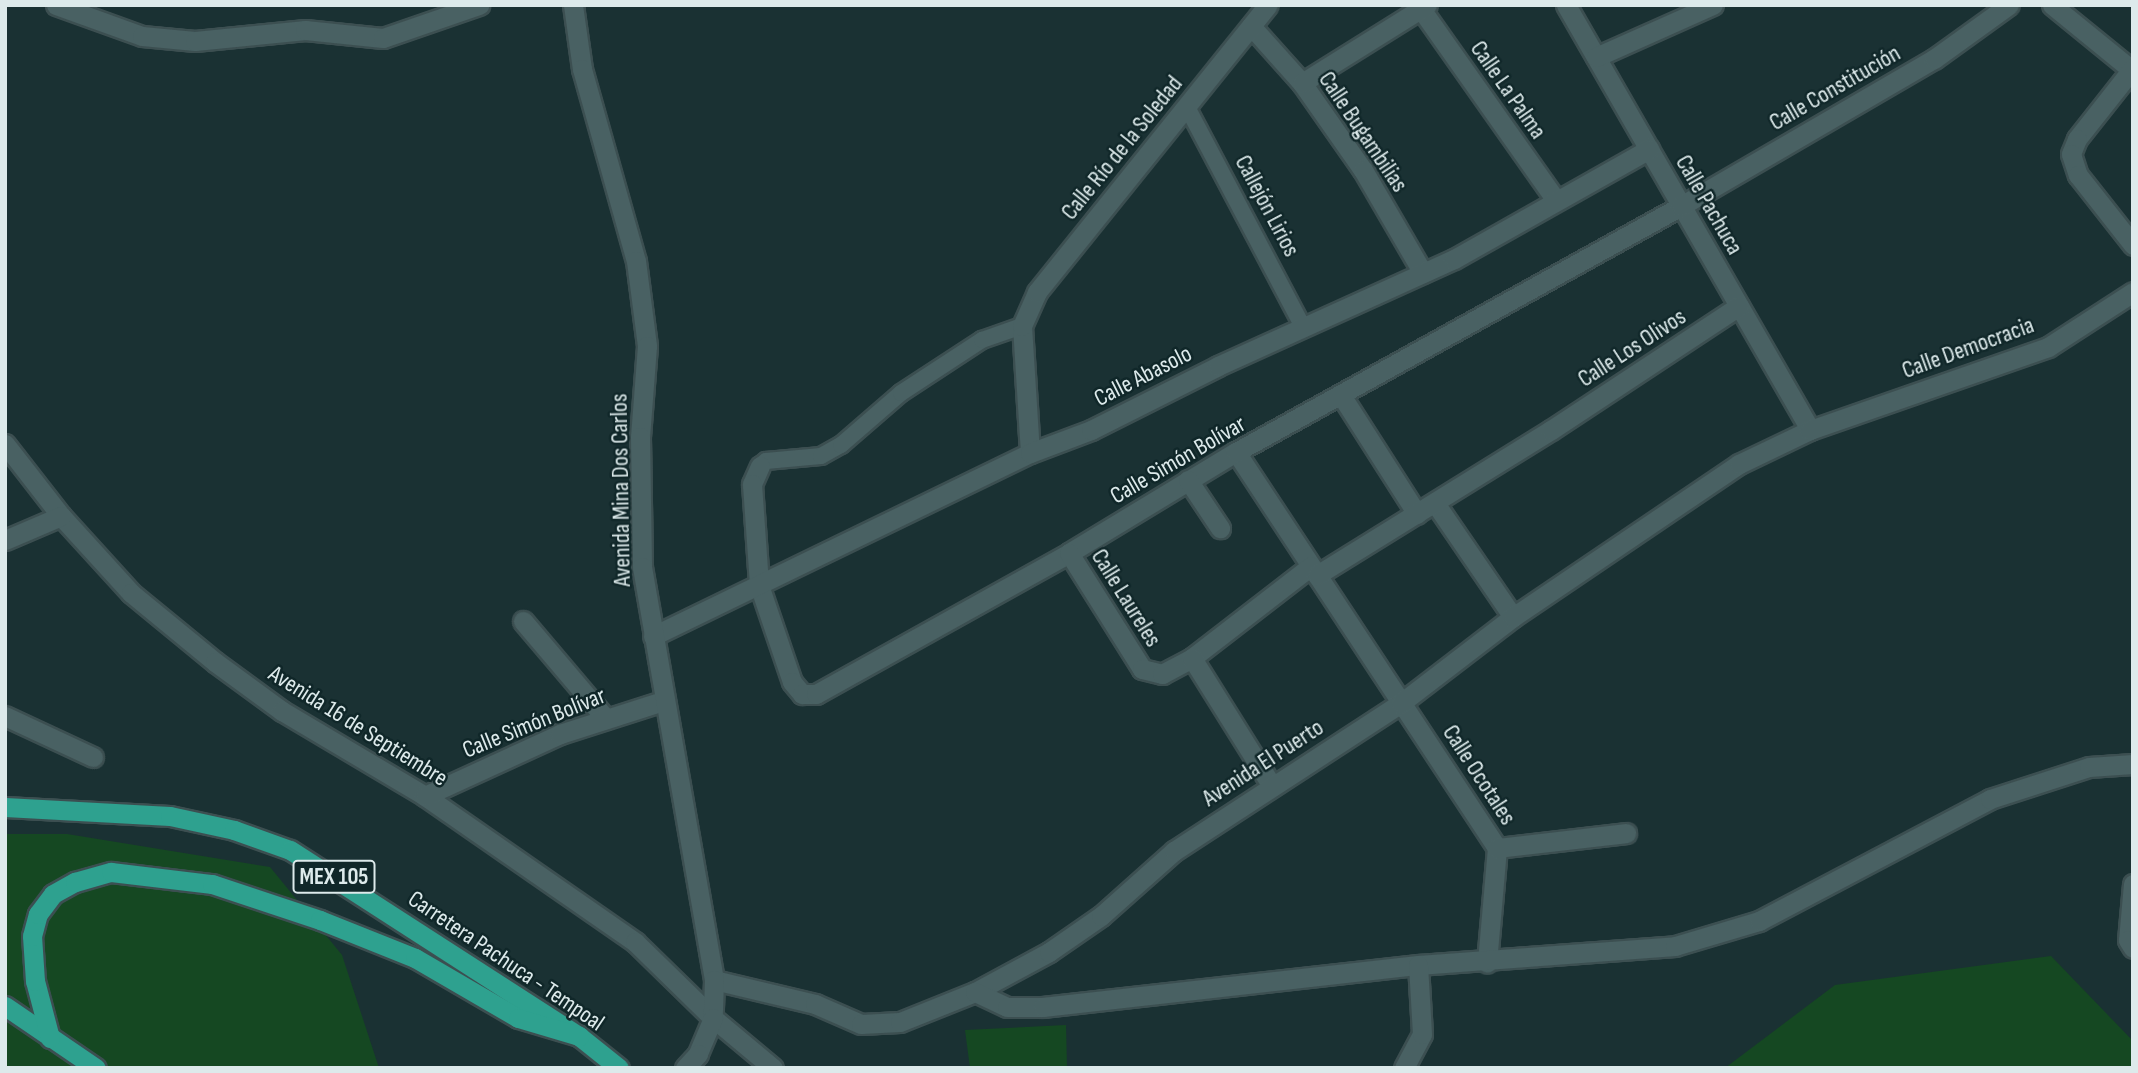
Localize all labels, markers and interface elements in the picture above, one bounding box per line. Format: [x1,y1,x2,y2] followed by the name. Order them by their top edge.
[1464,35,1552,145] street label: Calle La Palma
[1764,39,1906,137] street label: Calle Constitución
[1312,66,1414,198] street label: Calle Bugambilias
[1055,70,1189,226] street label: Calle Río de la Soledad
[1228,150,1306,262] street label: Callejón Lirios
[1669,150,1749,260] street label: Calle Pachuca
[1573,302,1691,394] street label: Calle Los Olivos
[1898,311,2038,385] street label: Calle Democracia
[1089,339,1197,413] street label: Calle Abasolo
[605,393,637,587] street label: Avenida Mina Dos Carlos
[1105,410,1251,510] street label: Calle Simón Bolívar
[1085,544,1167,652] street label: Calle Laureles
[263,659,453,793] street label: Avenida 16 de Septiembre
[458,681,610,765] street label: Calle Simón Bolívar
[1197,713,1329,813] street label: Avenida El Puerto
[1436,720,1522,830] street label: Calle Ocotales
[292,858,376,897] road number: MEX 105
[402,885,610,1037] street label: Carretera Pachuca - Tempoal

